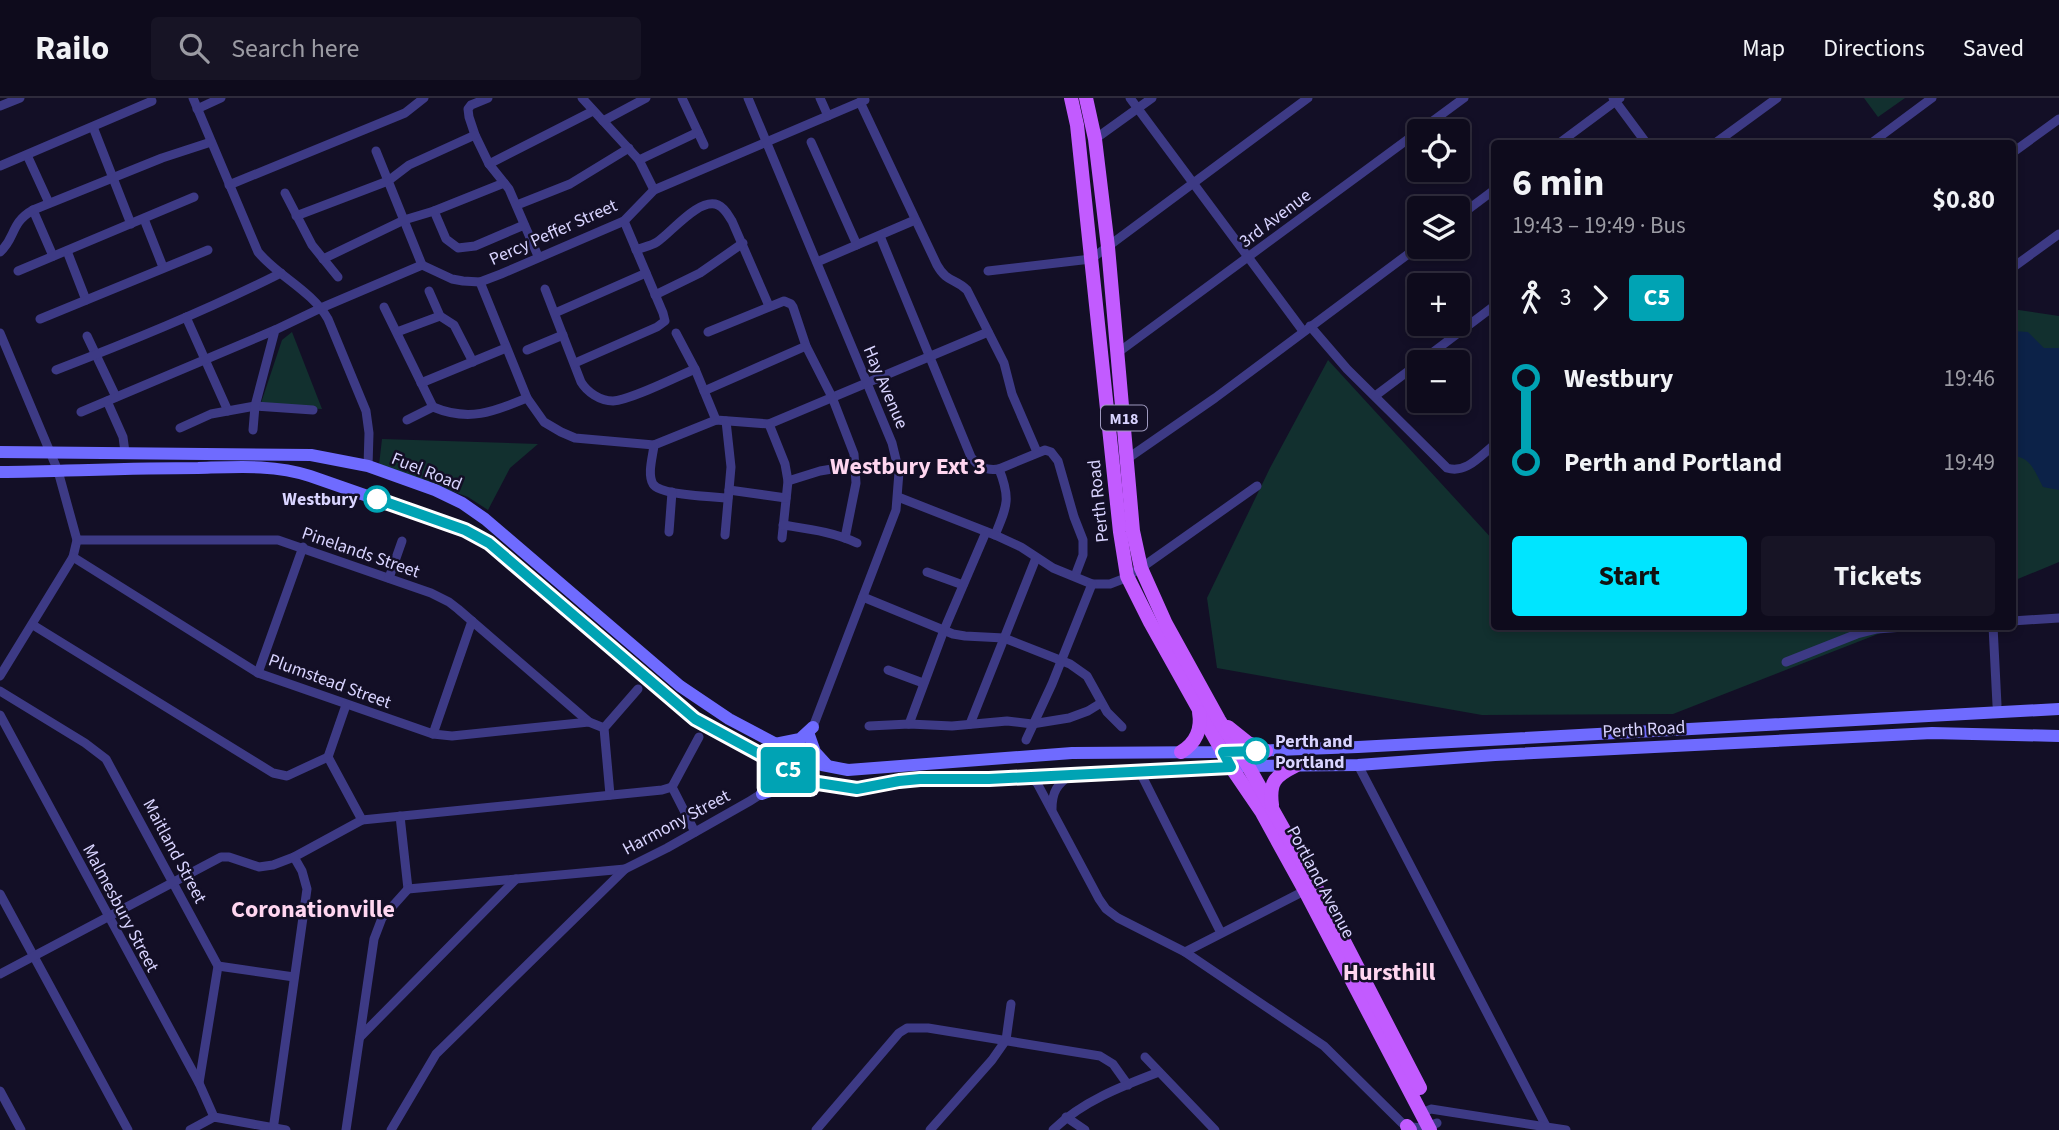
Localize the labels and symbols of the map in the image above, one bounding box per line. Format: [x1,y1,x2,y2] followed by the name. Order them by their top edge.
[1234,183,1316,254] street label: 3rd Avenue
[485,193,621,272] street label: Percy Peffer Street
[857,342,914,433] street label: Hay Avenue
[1101,406,1147,430] road number: M18
[388,446,466,497] street label: Fuel Road
[830,449,986,484] district label: Westbury Ext 3
[1082,458,1115,544] street label: Perth Road
[364,486,390,512] marker: Westbury
[282,487,359,512] place label: Westbury
[299,521,423,584] street label: Pinelands Street
[265,648,395,715] street label: Plumstead Street
[1602,715,1686,744] street label: Perth Road
[1275,729,1353,775] place label: Perth and Portland
[1243,738,1269,764] marker: Perth and Portland
[756,747,820,793] line badge: C5
[618,784,735,861] street label: Harmony Street
[137,795,213,908] street label: Maitland Street
[1280,821,1361,943] street label: Portland Avenue
[76,840,165,977] street label: Malmesbury Street
[231,892,395,927] district label: Coronationville
[1343,955,1435,990] district label: Hursthill

